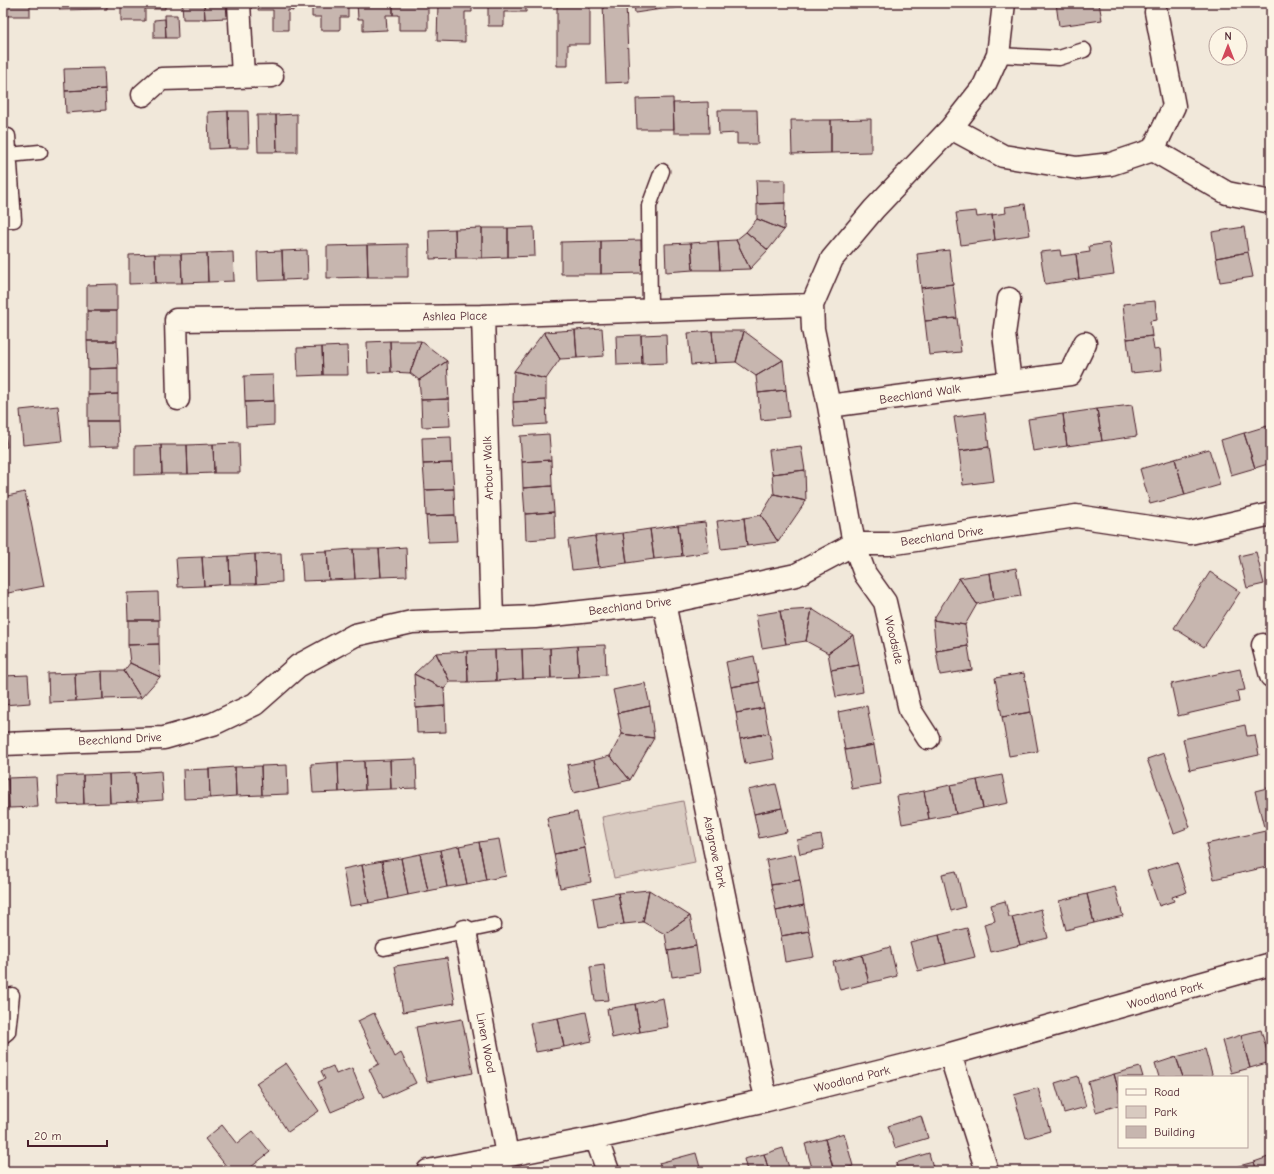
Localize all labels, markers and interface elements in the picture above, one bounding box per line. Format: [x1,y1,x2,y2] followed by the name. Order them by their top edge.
[1208,26,1248,66] north arrow
[1224,30,1232,43] text: N
[423,308,487,324] street label: Ashlea Place
[879,381,962,407] street label: Beechland Walk
[480,436,496,500] street label: Arbour Walk
[900,523,984,549] street label: Beechland Drive
[588,594,672,618] street label: Beechland Drive
[882,615,906,665] street label: Woodside
[78,730,162,748] street label: Beechland Drive
[701,815,730,889] street label: Ashgrove Park
[1126,978,1205,1012] street label: Woodland Park
[473,1012,499,1074] street label: Linen Wood
[813,1063,892,1095] street label: Woodland Park
[1118,1076,1248,1148] legend
[1154,1085,1180,1099] text: Road
[1154,1105,1177,1119] text: Park
[28,1122,107,1148] scale bar
[1154,1125,1195,1139] text: Building
[34,1129,62,1143] text: 20 m

